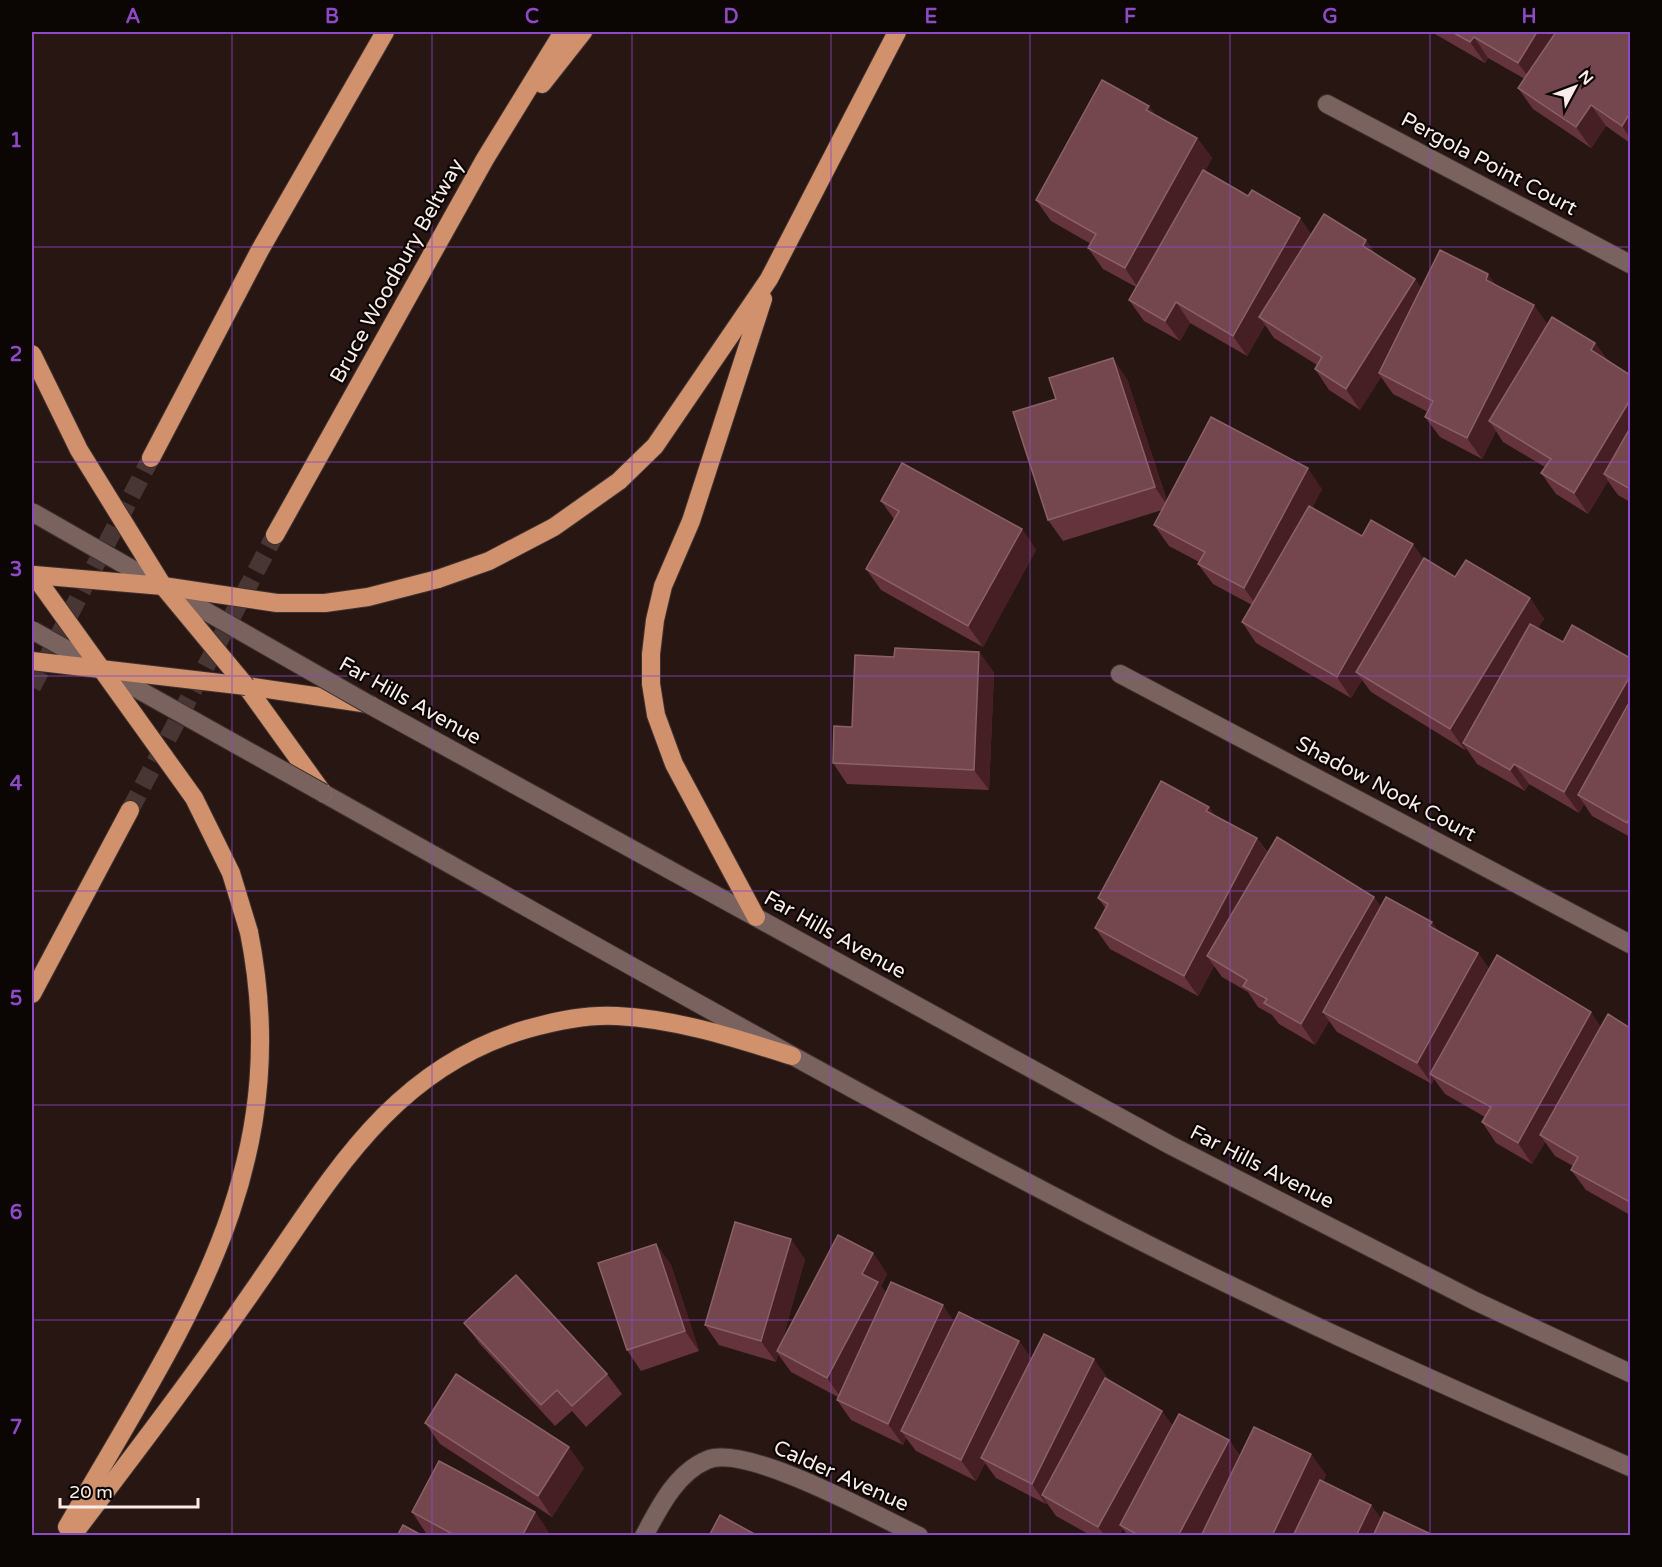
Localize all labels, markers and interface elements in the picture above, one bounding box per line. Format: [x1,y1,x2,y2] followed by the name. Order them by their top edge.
[126,5,141,29] text: A
[325,5,339,29] text: B
[525,5,539,29] text: C
[723,5,739,29] text: D
[925,5,938,29] text: E
[1124,5,1136,29] text: F
[1322,5,1338,29] text: G
[1521,5,1537,29] text: H
[1545,57,1605,117] north arrow
[1574,66,1597,89] text: N
[1397,107,1581,221] street label: Pergola Point Court
[10,129,22,153] text: 1
[325,155,469,387] street label: Bruce Woodbury Beltway
[10,343,22,367] text: 2
[10,558,22,582] text: 3
[335,652,485,750] street label: Far Hills Avenue
[1292,731,1480,847] street label: Shadow Nook Court
[10,772,23,796] text: 4
[760,886,910,984] street label: Far Hills Avenue
[10,987,22,1011] text: 5
[1186,1120,1338,1214] street label: Far Hills Avenue
[10,1201,22,1225] text: 6
[10,1416,22,1440] text: 7
[769,1435,913,1517] street label: Calder Avenue
[60,1471,198,1509] scale bar
[69,1481,113,1503] text: 20 m

